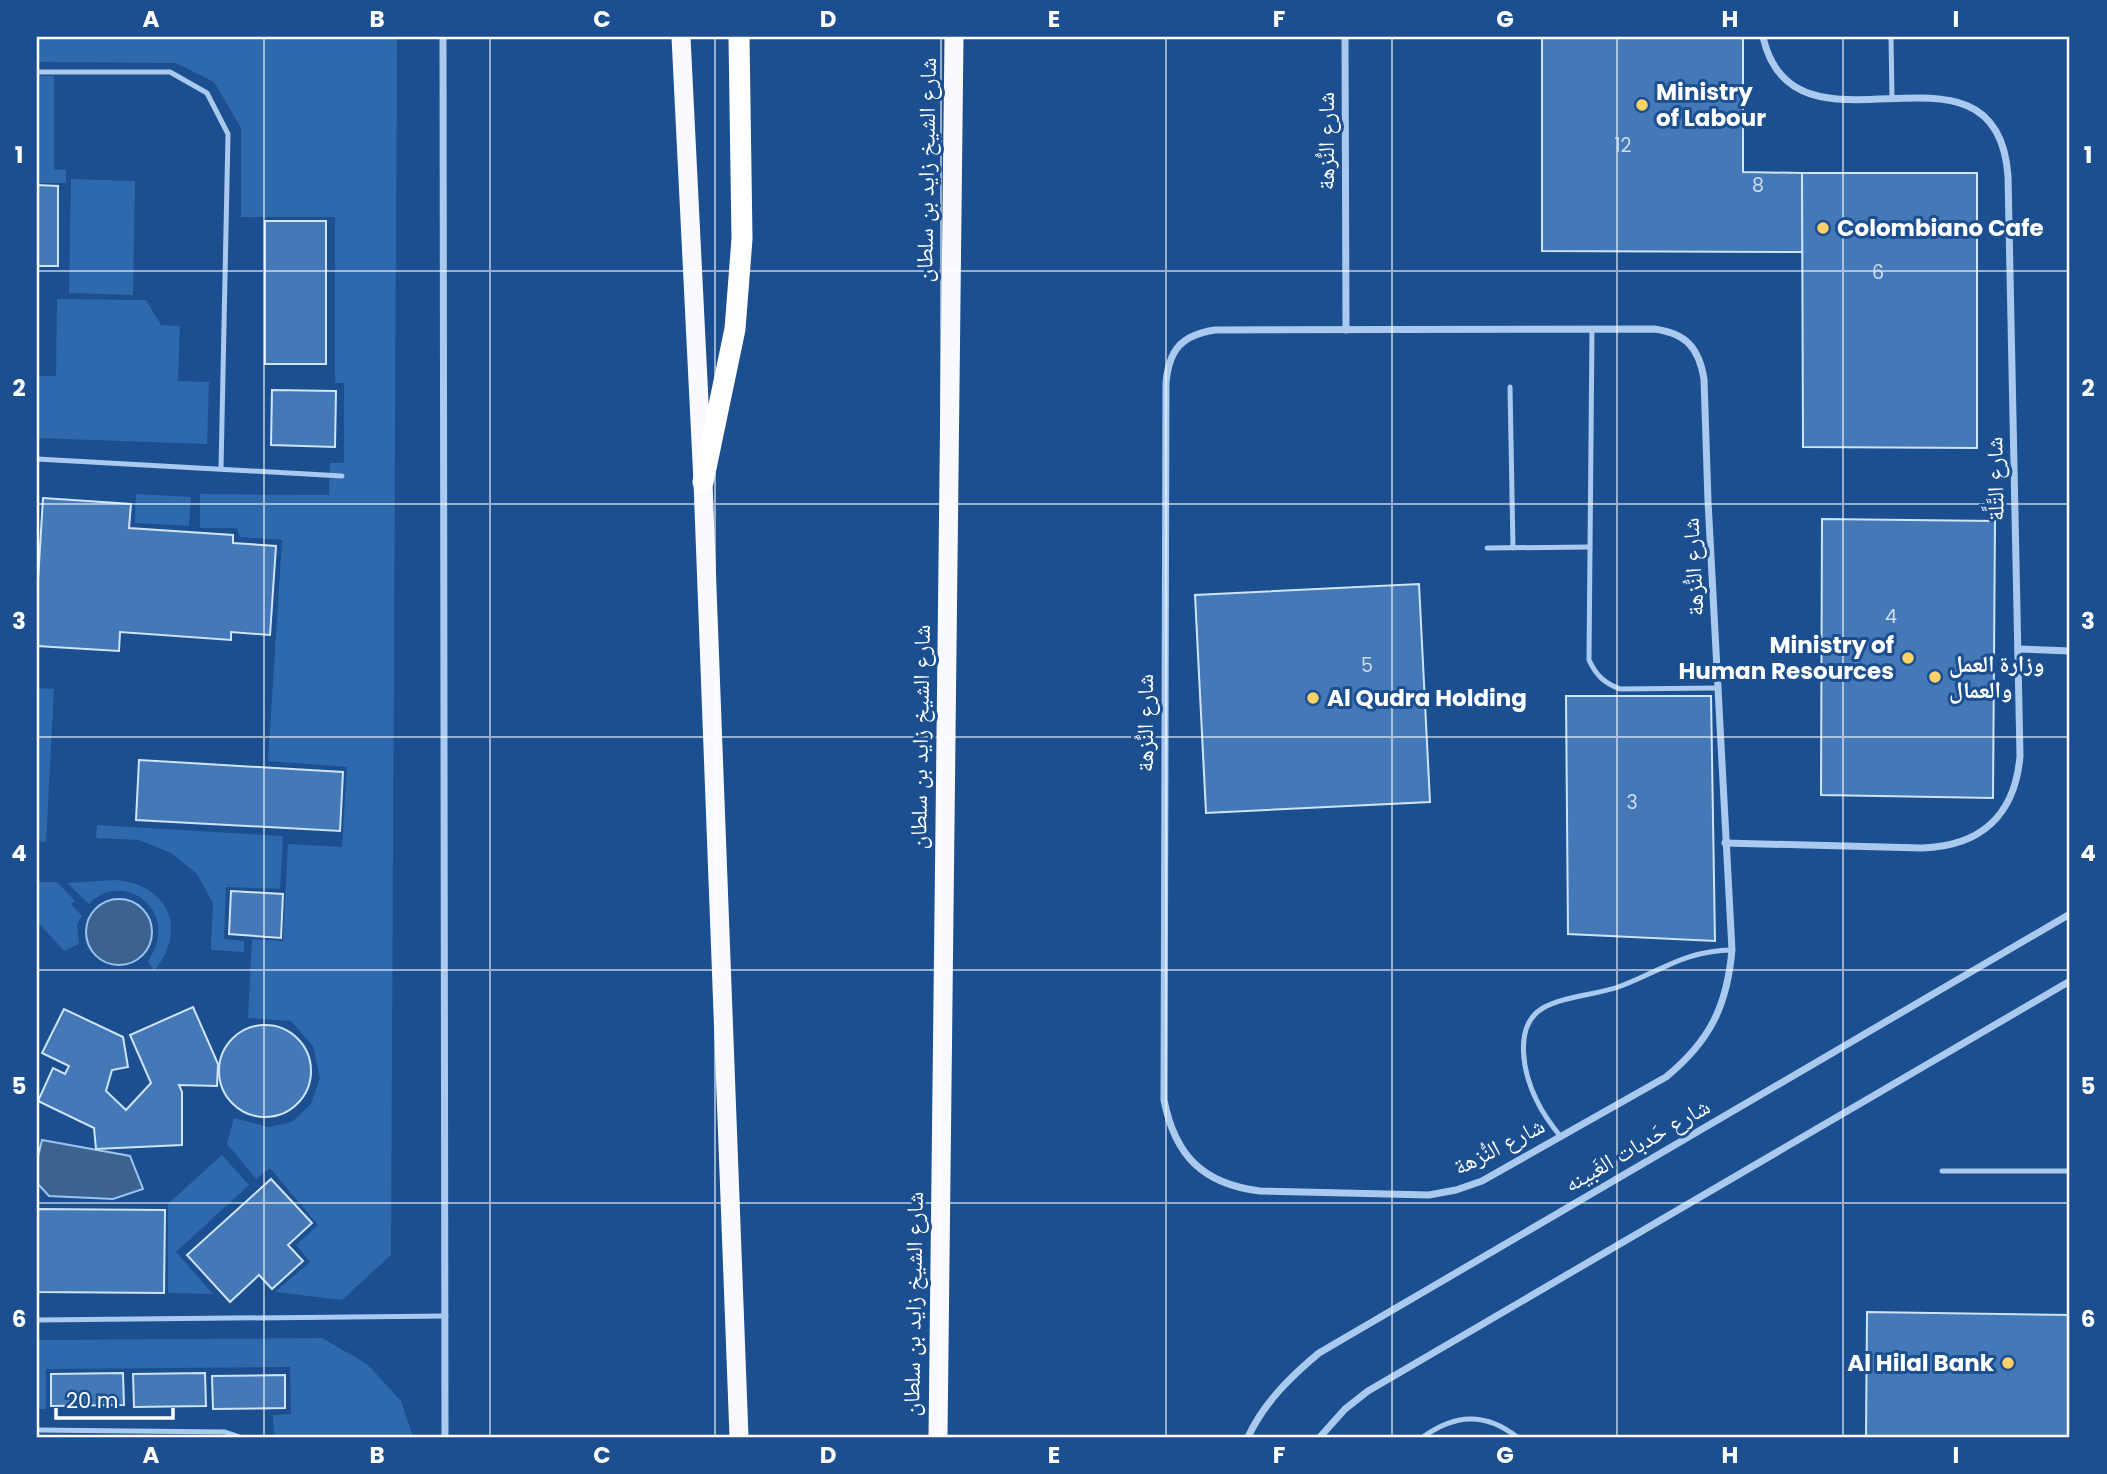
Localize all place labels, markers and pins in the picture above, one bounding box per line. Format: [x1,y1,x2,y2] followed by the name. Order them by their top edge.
[1656,76,1766,134] place label: Ministry of Labour
[1634,97,1650,113] marker: Ministry of Labour
[1837,212,2044,244] place label: Colombiano Cafe
[1815,220,1831,236] marker: Colombiano Cafe
[1678,629,1894,687] place label: Ministry of Human Resources
[1949,648,2044,706] place label: وزارة العمل والعمال
[1900,650,1916,666] marker: Ministry of Human Resources
[1927,669,1943,685] marker: وزارة العمل والعمال
[1327,682,1527,714] place label: Al Qudra Holding
[1305,690,1321,706] marker: Al Qudra Holding
[1847,1347,1995,1379] place label: Al Hilal Bank
[2000,1355,2016,1371] marker: Al Hilal Bank

